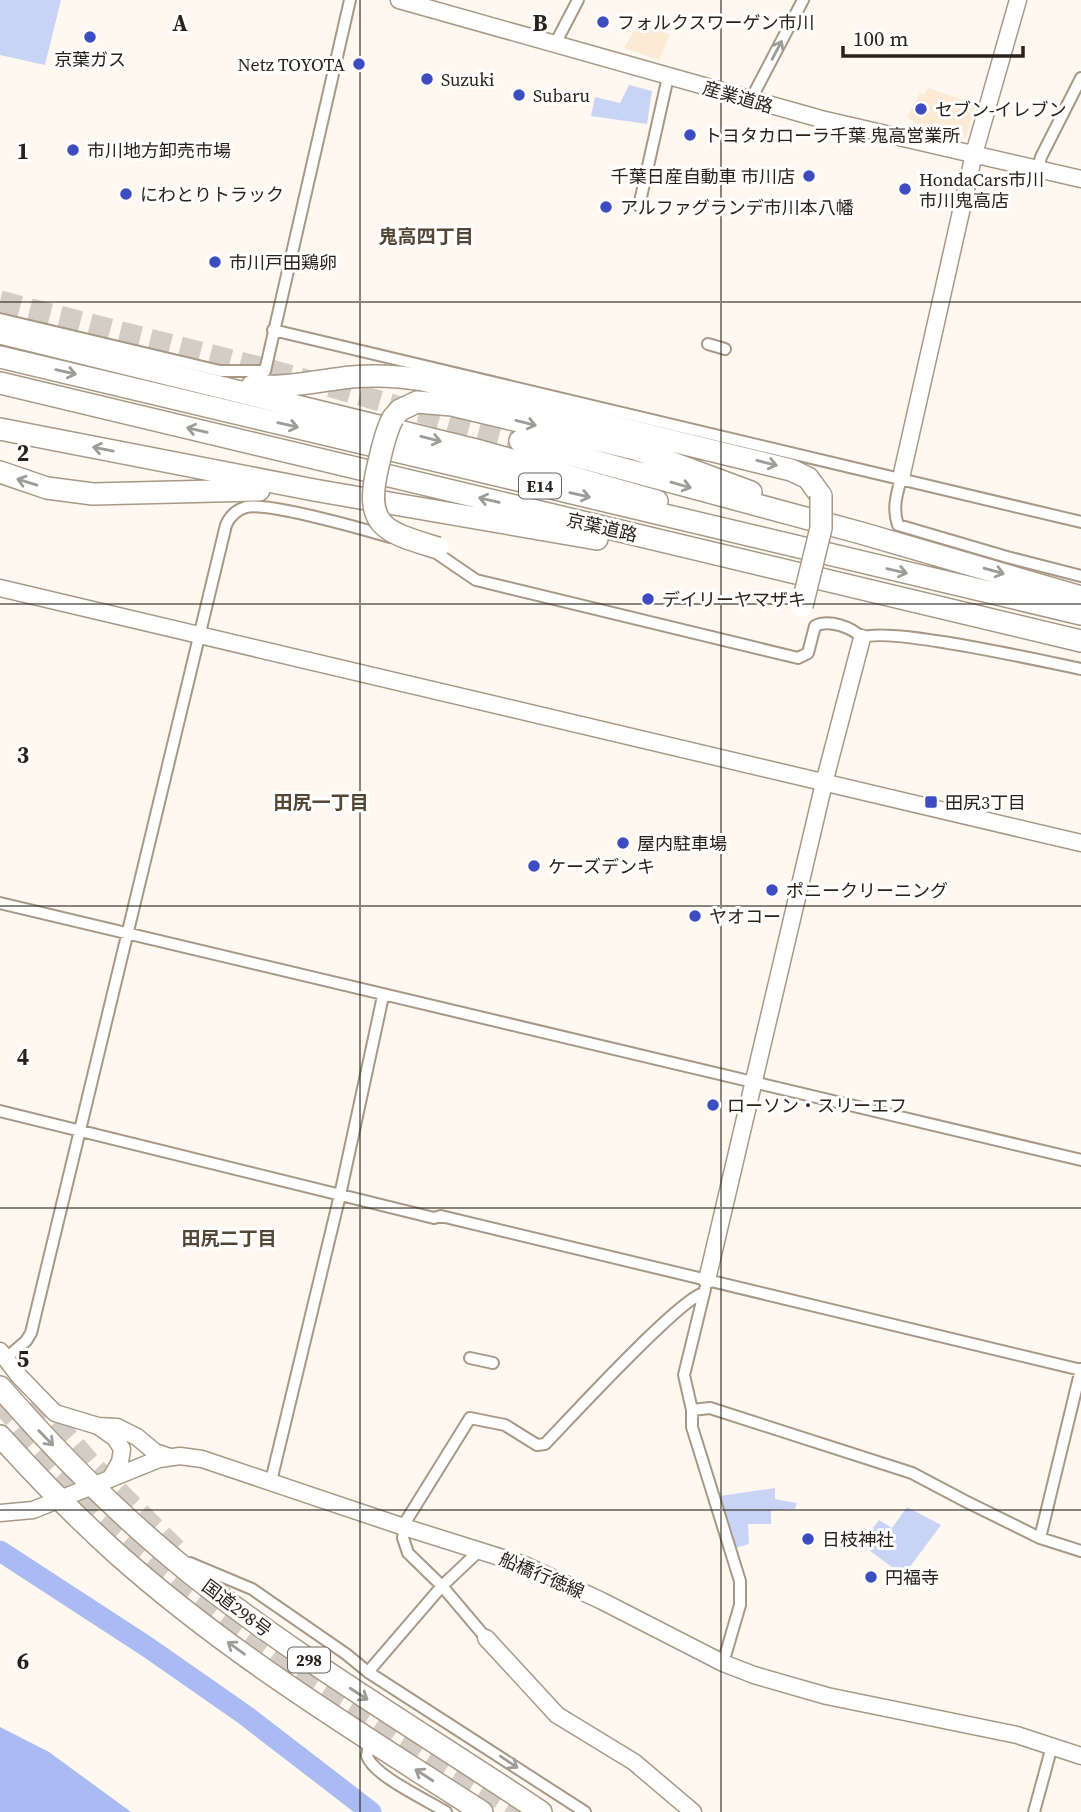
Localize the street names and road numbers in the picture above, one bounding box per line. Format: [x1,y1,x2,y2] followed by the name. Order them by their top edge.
[700,75,776,119] street label: 産業道路
[519,474,561,499] road number: E14
[564,507,640,547] street label: 京葉道路
[496,1546,588,1604] street label: 船橋行徳線
[197,1574,277,1642] street label: 国道298号
[288,1648,330,1672] road number: 298

